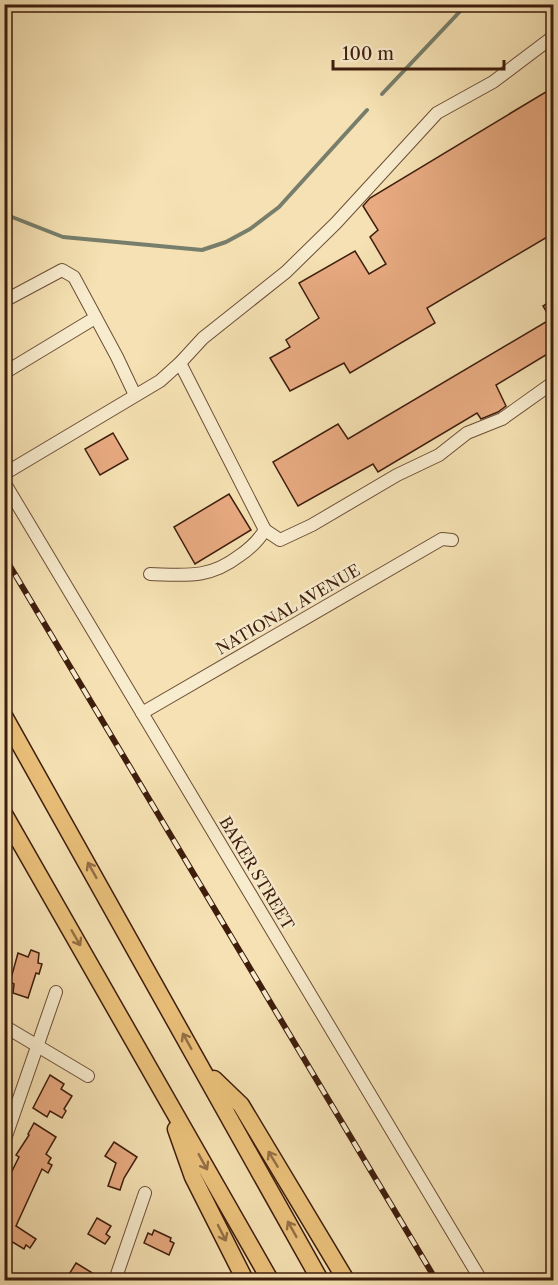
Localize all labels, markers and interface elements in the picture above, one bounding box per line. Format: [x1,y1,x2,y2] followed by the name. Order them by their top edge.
[333,33,504,71] scale bar
[342,43,394,65] text: 100 m
[212,560,364,658] street label: NATIONAL AVENUE
[215,813,299,933] street label: BAKER STREET
[86,862,98,879] one-way arrow
[70,929,82,946] one-way arrow
[180,1032,192,1049] one-way arrow
[266,1150,279,1167] one-way arrow
[198,1153,210,1170] one-way arrow
[285,1221,297,1238] one-way arrow
[217,1224,228,1242] one-way arrow

